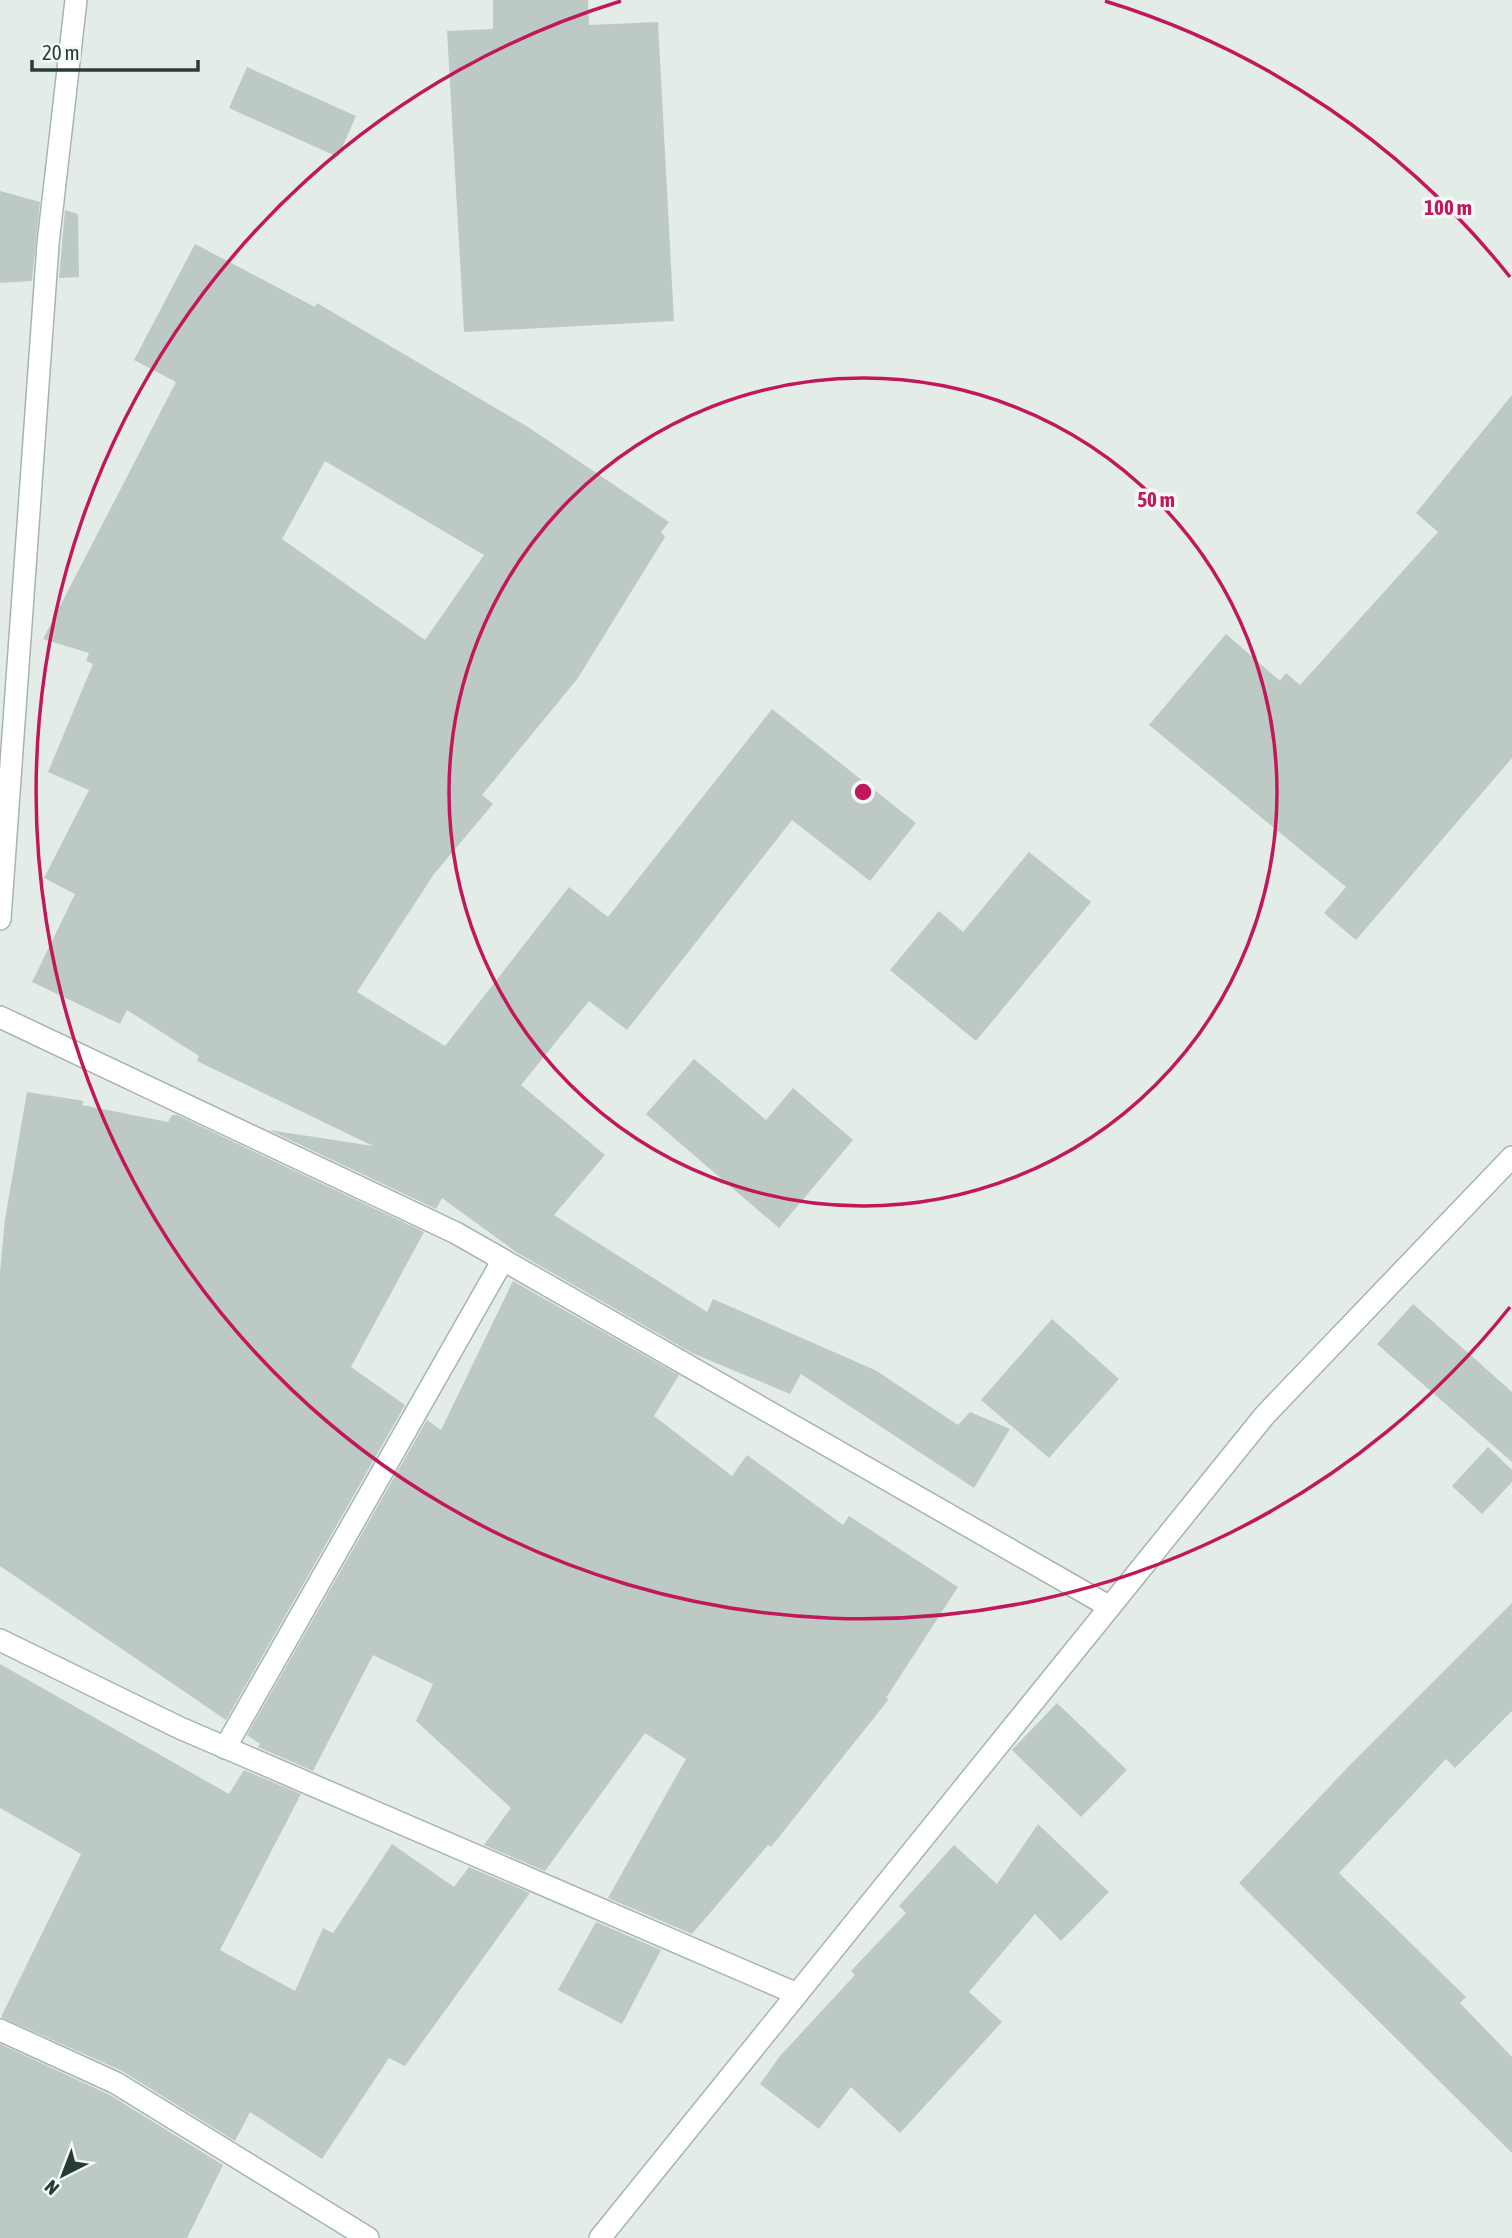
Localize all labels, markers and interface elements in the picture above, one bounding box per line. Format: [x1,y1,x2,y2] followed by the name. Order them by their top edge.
[32,28,198,72] scale bar
[42,40,80,64] text: 20 m
[1424,195,1472,219] text: 100 m
[1137,487,1175,511] text: 50 m
[851,780,875,804] centre of rings
[28,2140,98,2210] north arrow
[40,2176,63,2200] text: N

